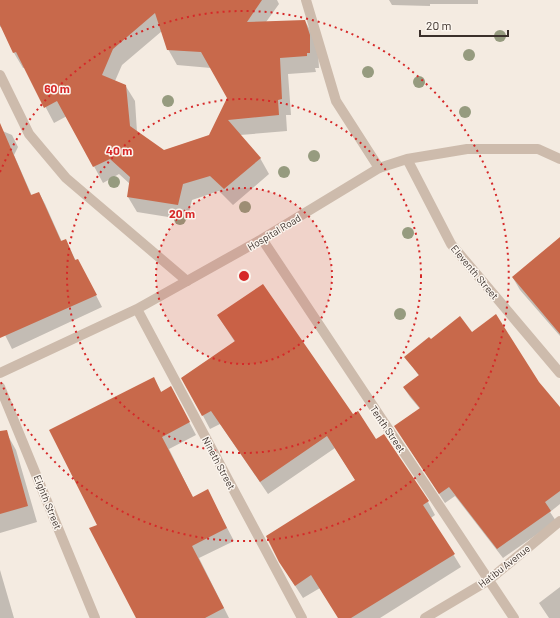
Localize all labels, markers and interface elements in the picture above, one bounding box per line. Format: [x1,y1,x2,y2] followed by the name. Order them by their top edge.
[420,12,508,38] scale bar
[426,18,452,32] text: 20 m
[44,81,70,95] text: 60 m
[106,143,132,157] text: 40 m
[169,206,195,220] text: 20 m
[245,211,303,253] street label: Hospital Road
[449,242,501,302] street label: Eleventh Street
[237,269,251,283] centre of rings
[368,403,408,455] street label: Tenth Street
[200,434,238,492] street label: Nineth Street
[32,473,64,531] street label: Eighth Street
[476,542,532,590] street label: Hatibu Avenue

